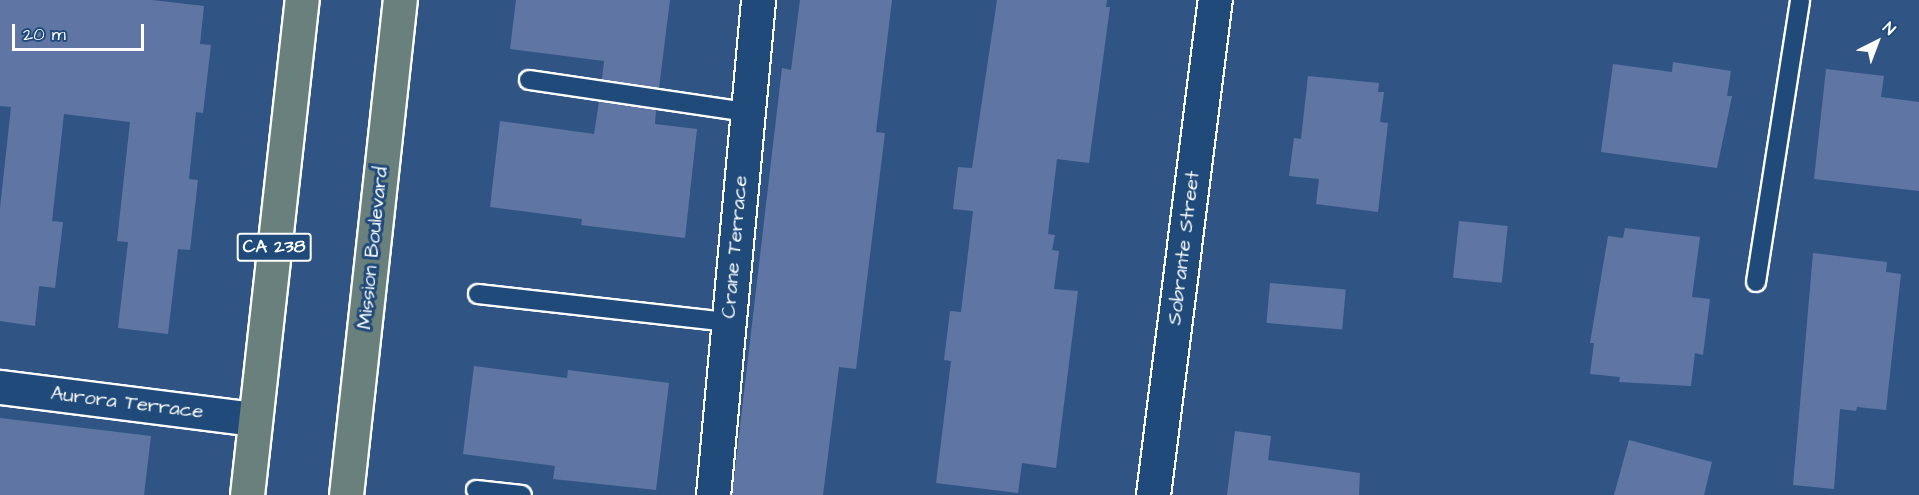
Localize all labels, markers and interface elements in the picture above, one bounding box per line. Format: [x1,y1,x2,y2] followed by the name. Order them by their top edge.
[15,12,147,50] scale bar
[1847,12,1907,72] north arrow
[1878,17,1900,40] text: N
[23,22,66,47] text: 20 m
[353,166,393,330] street label: Mission Boulevard
[1163,170,1205,326] street label: Sobrante Street
[717,175,753,319] street label: Crane Terrace
[236,232,312,262] road number: CA 238
[49,382,205,424] street label: Aurora Terrace

